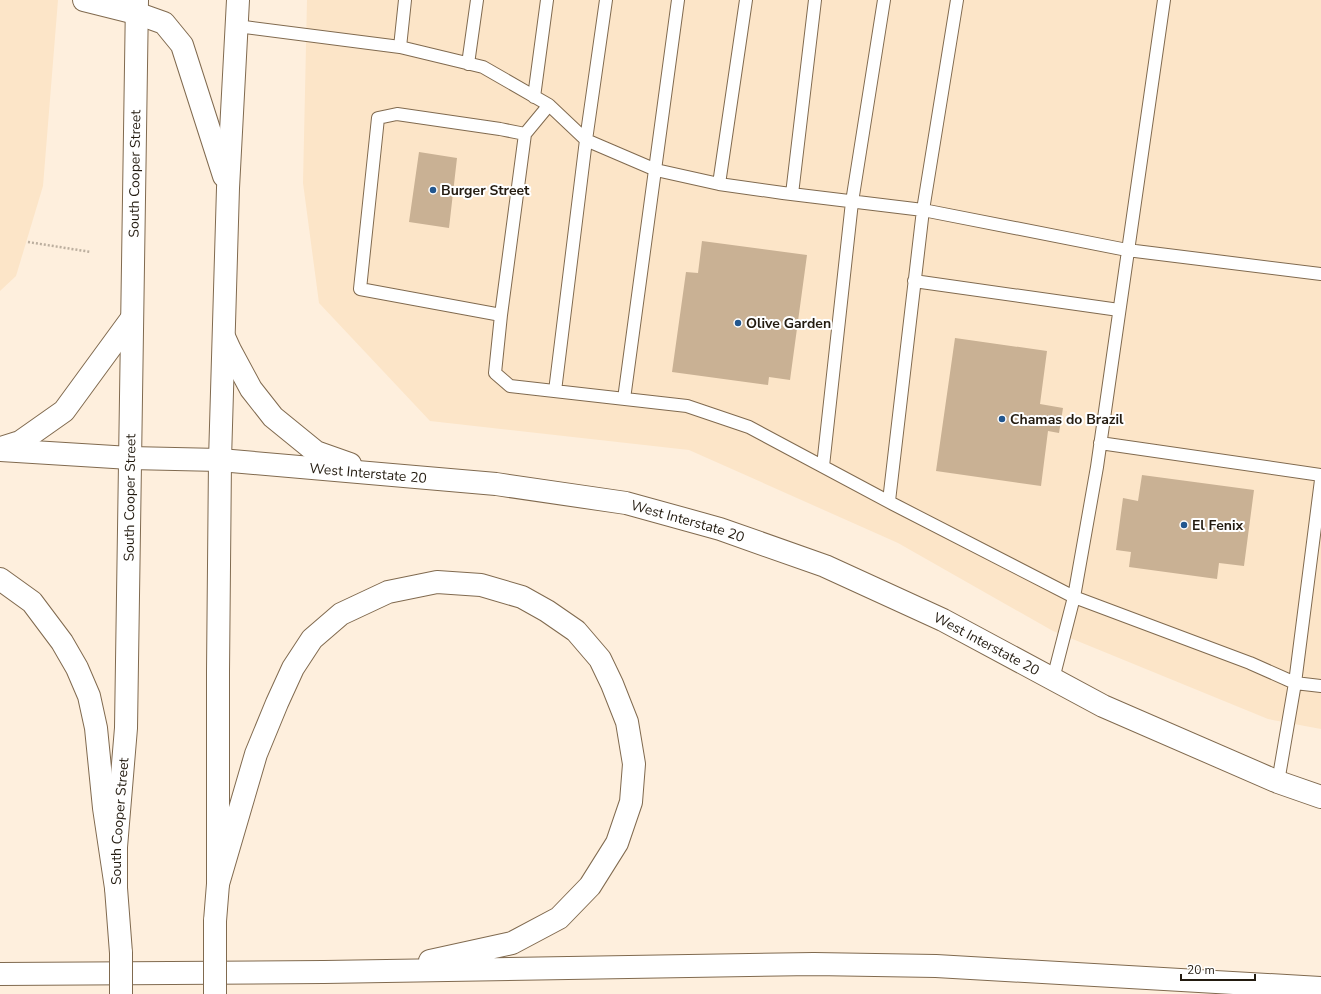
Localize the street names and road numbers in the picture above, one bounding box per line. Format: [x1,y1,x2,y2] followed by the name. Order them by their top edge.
[124,110,145,238] street label: South Cooper Street
[120,434,140,562] street label: South Cooper Street
[309,459,428,488] street label: West Interstate 20
[629,496,747,547] street label: West Interstate 20
[930,608,1043,680] street label: West Interstate 20
[107,757,133,885] street label: South Cooper Street

